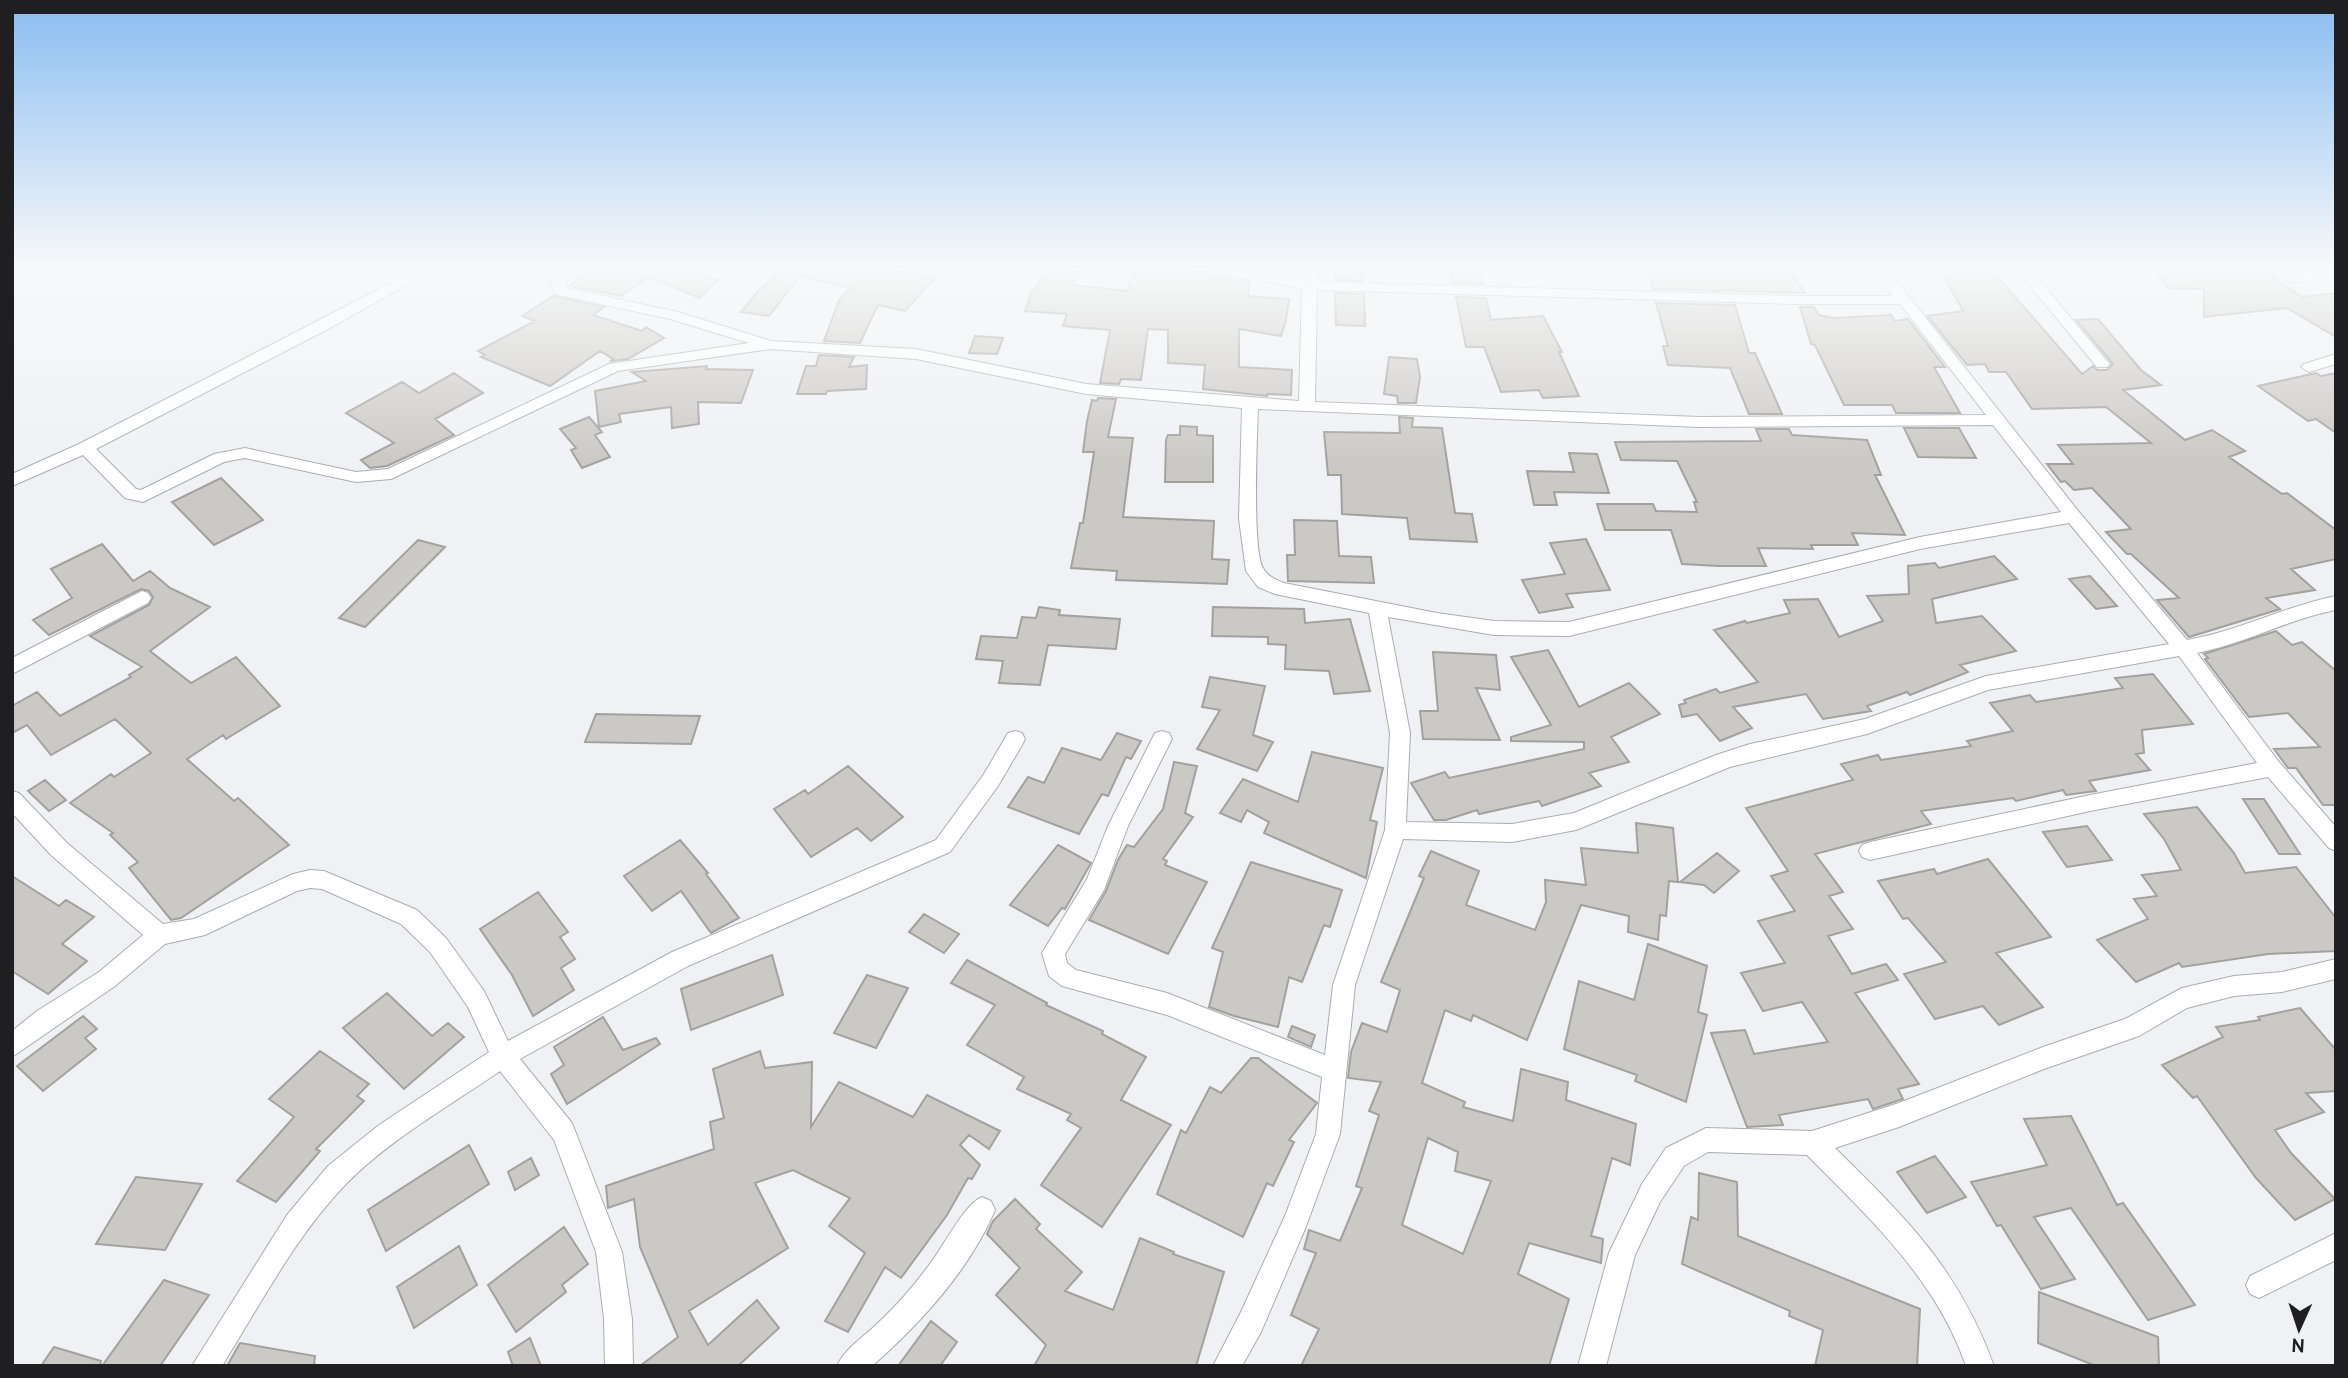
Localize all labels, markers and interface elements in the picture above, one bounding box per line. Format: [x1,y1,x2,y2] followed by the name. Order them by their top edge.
[2264,1294,2334,1364] north arrow
[2291,1332,2306,1356] text: N

